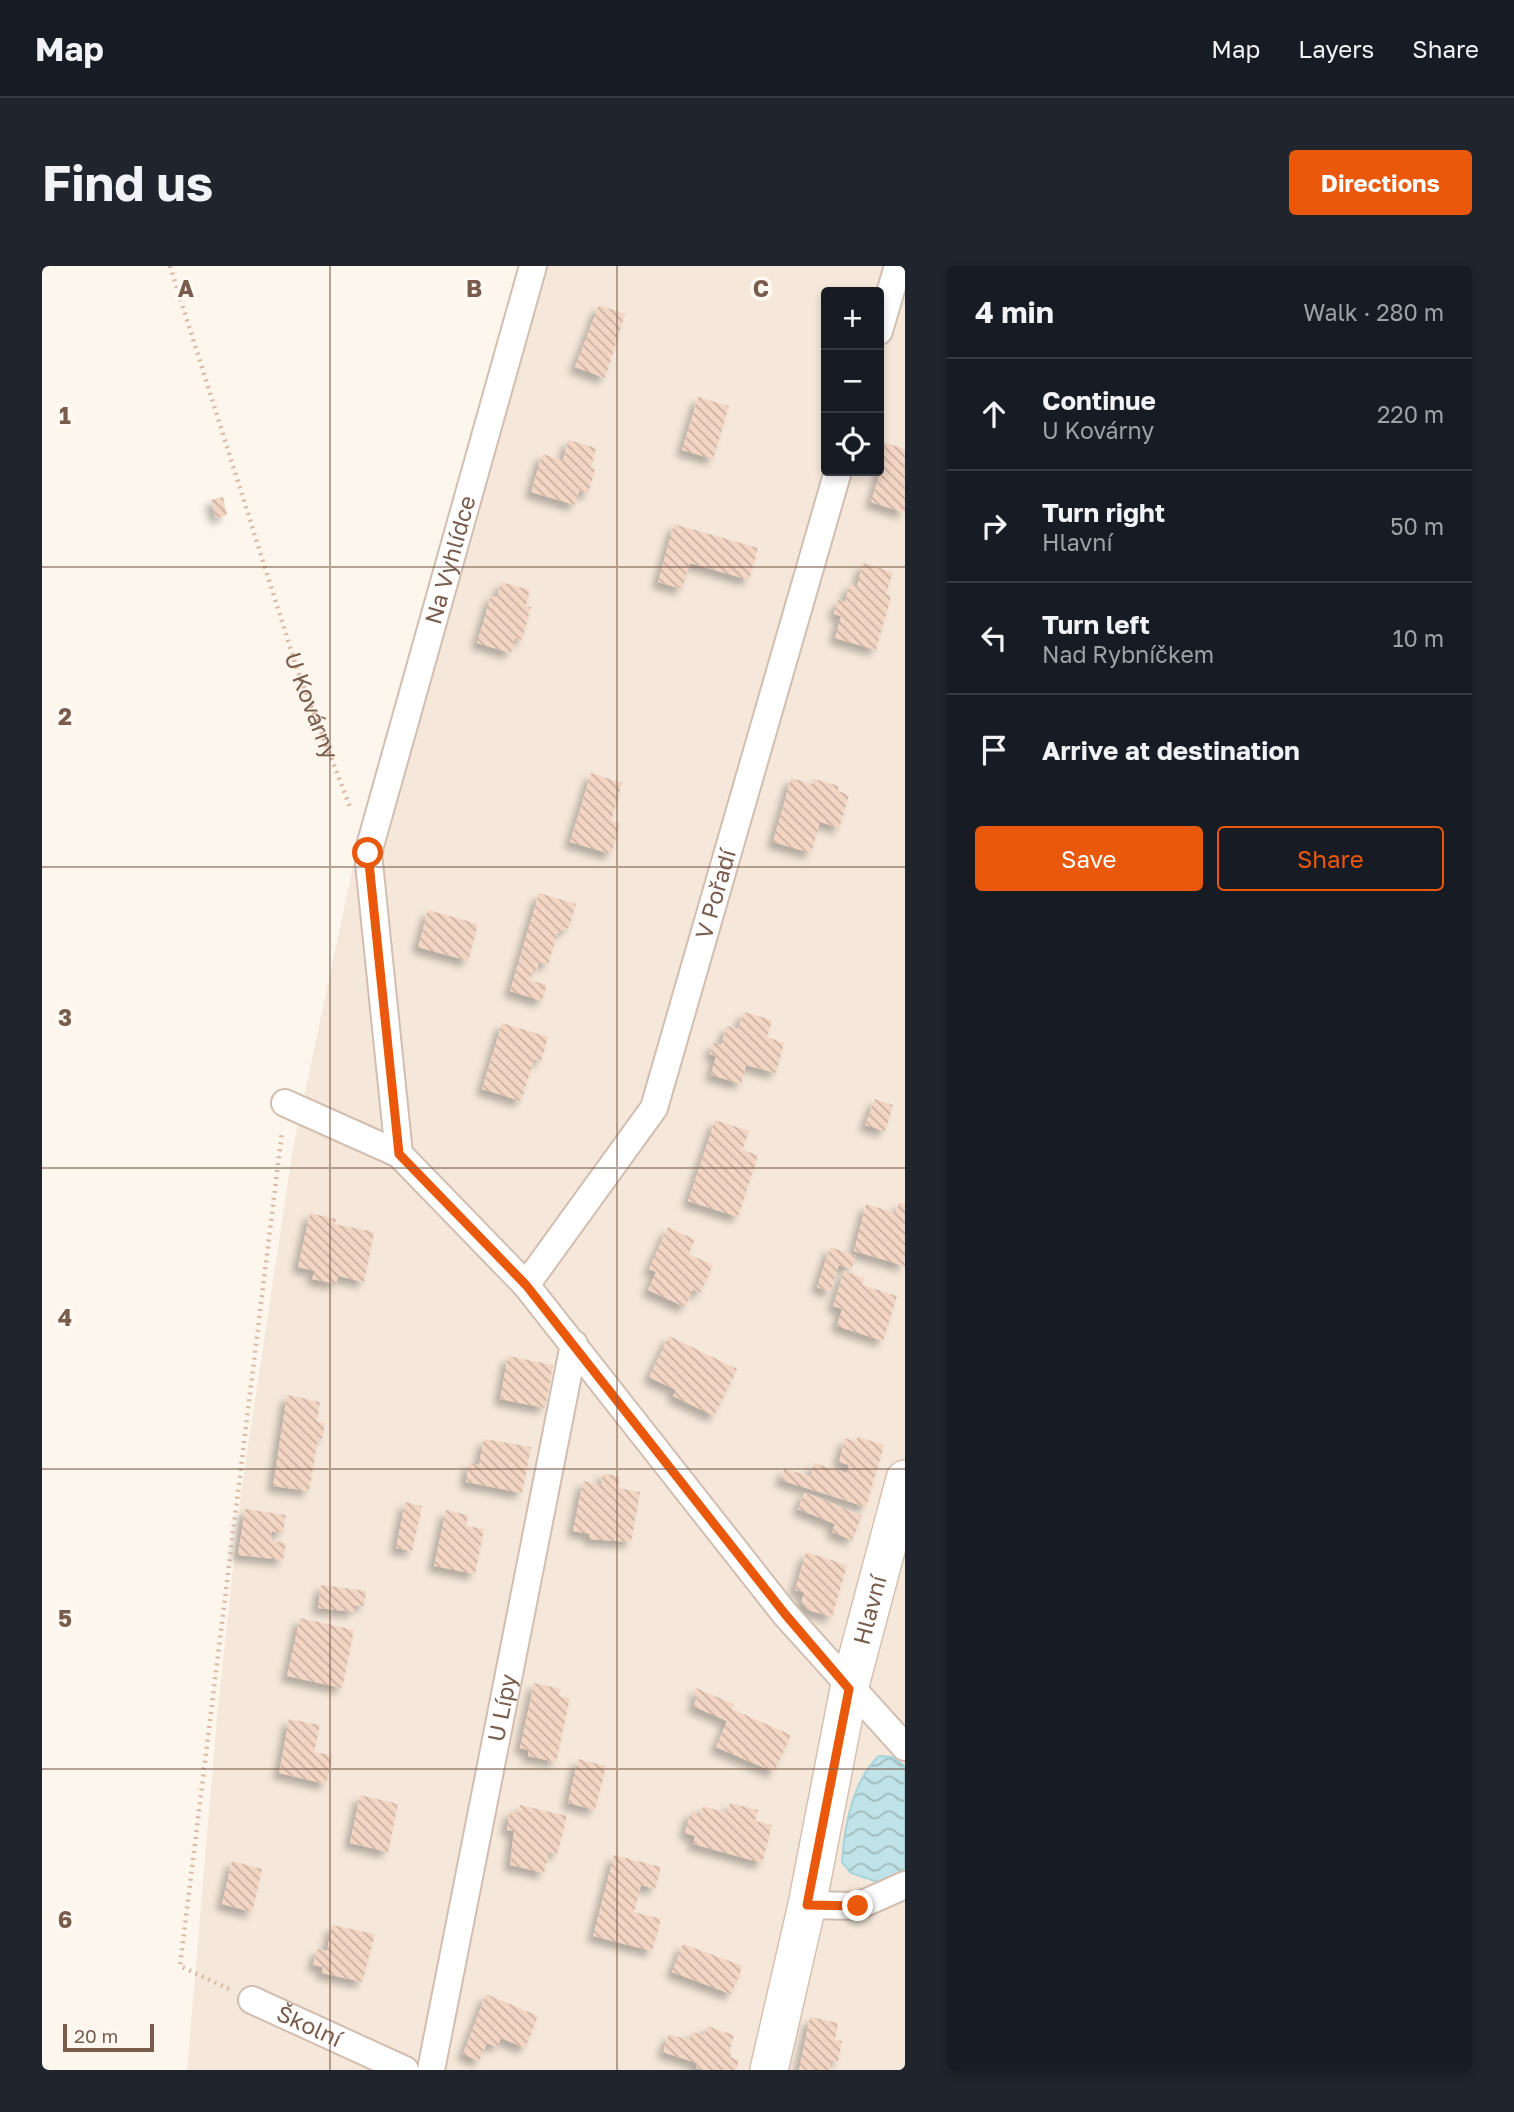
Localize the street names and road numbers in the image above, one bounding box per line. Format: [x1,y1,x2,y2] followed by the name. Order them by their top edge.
[418,492,481,627] street label: Na Vyhlídce
[280,649,345,763] street label: U Kovárny
[689,844,742,942] street label: V Pořadí
[846,1570,892,1648] street label: Hlavní
[481,1671,522,1744] street label: U Lípy
[273,1998,348,2053] street label: Školní

